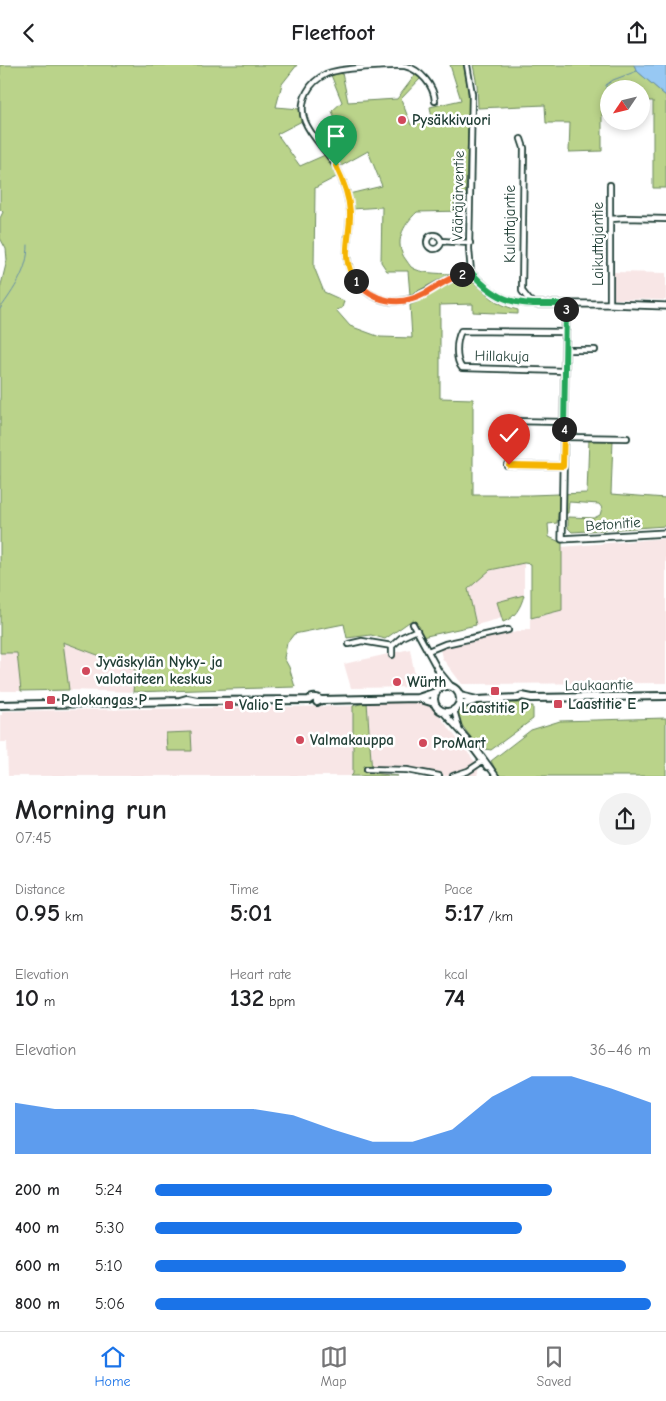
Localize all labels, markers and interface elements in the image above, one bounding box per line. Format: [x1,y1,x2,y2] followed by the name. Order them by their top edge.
[15,19,43,47] icon: back
[623,19,651,47] icon: share
[291,20,375,46] text: Fleetfoot
[600,80,650,130] north arrow
[600,80,650,130] map controls
[412,111,491,129] place label: Pysäkkivuori
[396,114,408,126] marker: Pysäkkivuori
[315,115,357,166] pin
[322,122,350,150] icon: arrive
[448,150,468,242] street label: Vääräjärventie
[501,185,519,263] street label: Kulottajantie
[589,202,607,286] street label: Laikuttajantie
[450,261,474,287] pin: 2
[459,266,466,283] text: 2
[344,269,368,293] pin: 1
[354,273,359,290] text: 1
[554,297,578,321] pin: 3
[563,301,570,318] text: 3
[474,347,530,365] street label: Hillakuja
[488,414,530,465] pin
[552,417,576,441] pin: 4
[495,421,523,449] icon: check
[561,421,568,438] text: 4
[585,513,642,535] street label: Betonitie
[95,653,223,688] place label: Jyväskylän Nyky- ja valotaiteen keskus
[80,665,92,677] marker: Jyväskylän Nyky- ja valotaiteen keskus
[407,673,446,691] place label: Würth
[565,675,634,695] street label: Laukaantie
[391,676,403,688] marker: Würth
[489,685,501,697] marker: Laastitie P
[61,691,148,709] place label: Palokangas P
[45,694,57,706] marker: Palokangas P
[568,695,636,713] place label: Laastitie E
[239,696,283,714] place label: Valio E
[552,698,564,710] marker: Laastitie E
[223,699,235,711] marker: Valio E
[461,699,529,717] place label: Laastitie P
[310,731,394,749] place label: Valmakauppa
[294,734,306,746] marker: Valmakauppa
[433,734,487,752] place label: ProMart
[417,737,429,749] marker: ProMart
[599,793,651,845] button: share
[15,794,167,826] text: Morning run
[15,829,52,847] text: 07:45
[15,881,65,898] text: Distance
[230,881,259,898] text: Time
[444,881,473,898] text: Pace
[15,898,60,927] text: 0.95
[230,898,272,927] text: 5:01
[444,898,484,927] text: 5:17
[60,908,83,925] text: km
[484,908,513,925] text: /km
[15,966,69,983] text: Elevation
[230,966,291,983] text: Heart rate
[444,966,468,983] text: kcal
[15,983,39,1012] text: 10
[230,983,264,1012] text: 132
[444,983,465,1012] text: 74
[39,993,55,1010] text: m
[264,993,295,1010] text: bpm
[15,1041,76,1059] text: Elevation
[590,1041,651,1059] text: 36–46 m
[15,1181,60,1199] text: 200 m
[95,1181,123,1199] text: 5:24
[15,1219,59,1237] text: 400 m
[95,1219,124,1237] text: 5:30
[15,1257,60,1275] text: 600 m
[95,1257,123,1275] text: 5:10
[15,1295,60,1313] text: 800 m
[95,1295,125,1313] text: 5:06
[94,1343,131,1390] tab: Home
[320,1343,348,1390] tab: Map
[537,1343,572,1390] tab: Saved

